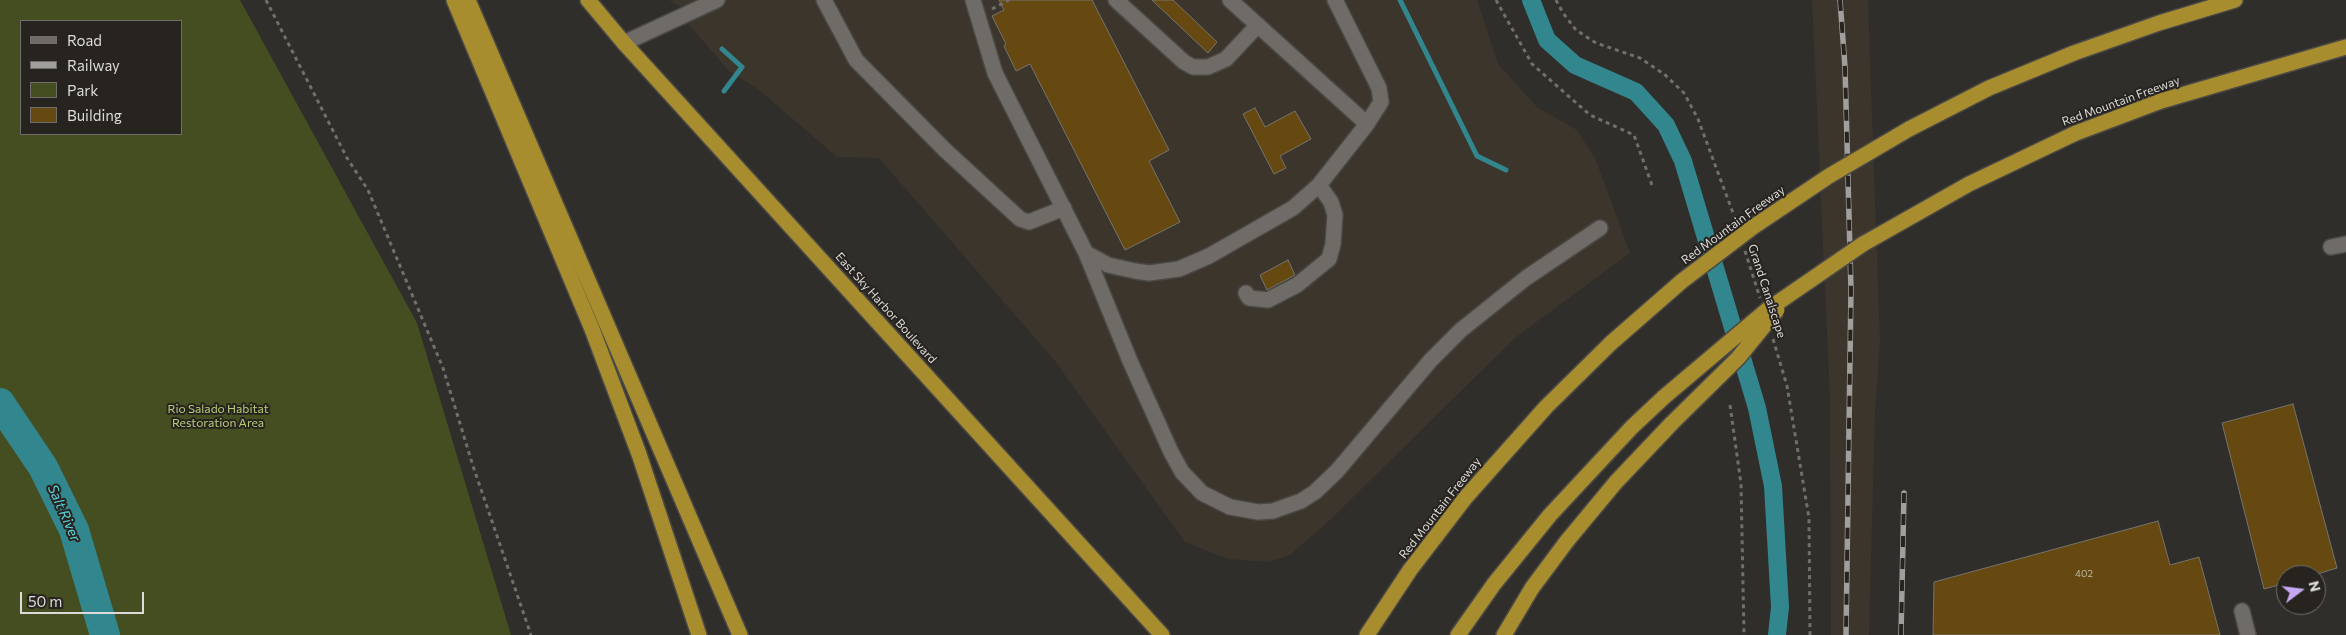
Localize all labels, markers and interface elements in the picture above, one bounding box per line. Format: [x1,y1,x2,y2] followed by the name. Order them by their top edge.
[20,20,182,135] legend
[67,31,102,49] text: Road
[67,56,120,74] text: Railway
[2060,73,2182,129] street label: Red Mountain Freeway
[67,81,98,99] text: Park
[67,106,122,124] text: Building
[1678,183,1788,267] street label: Red Mountain Freeway
[1745,242,1789,340] street label: Grand Canalscape
[832,250,940,366] street label: East Sky Harbor Boulevard
[167,402,269,430] park label: Rio Salado Habitat Restoration Area
[1396,455,1484,561] street label: Red Mountain Freeway
[44,482,84,544] water label: Salt River
[2276,565,2326,615] north arrow
[2075,568,2093,580] house number: 402
[2305,579,2325,594] text: N
[22,582,146,614] scale bar
[28,592,62,610] text: 50 m

